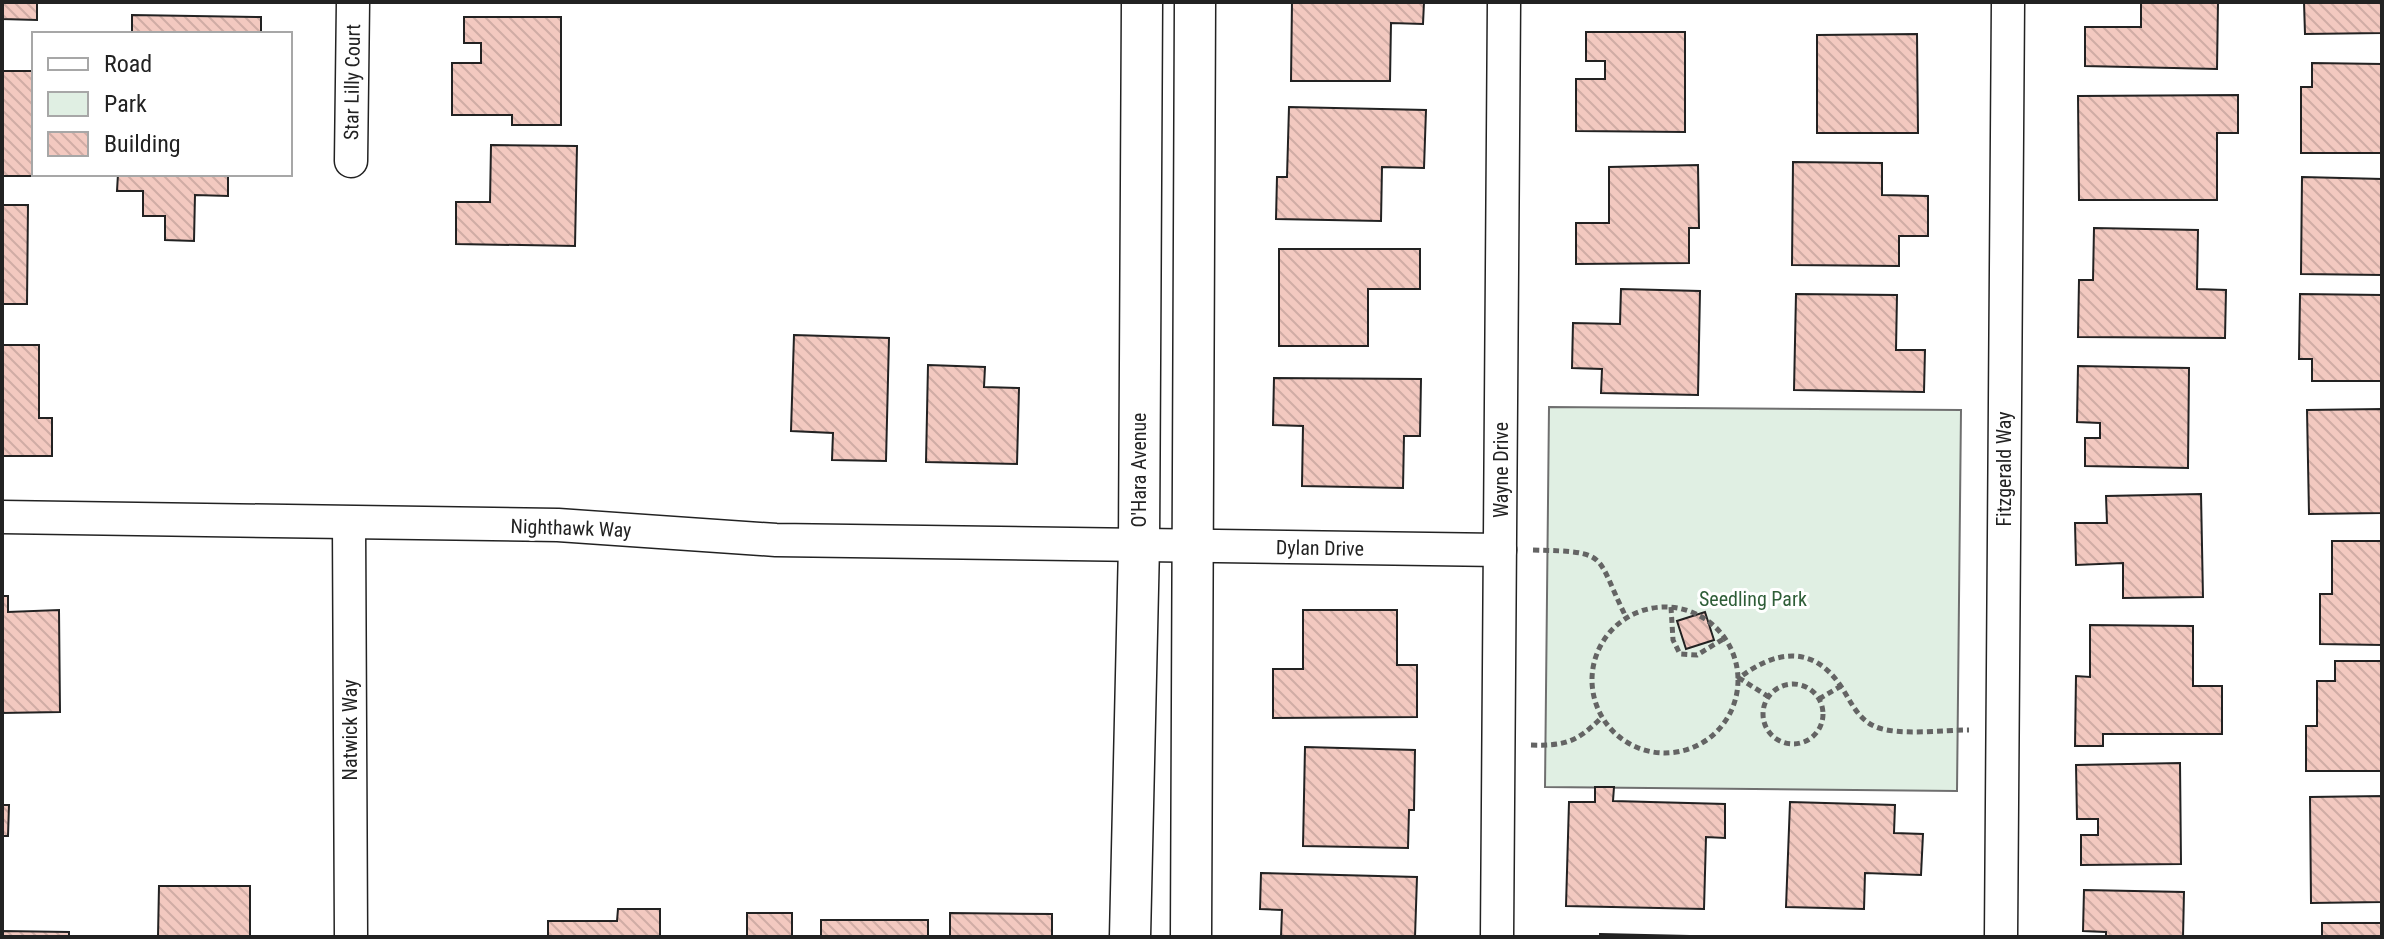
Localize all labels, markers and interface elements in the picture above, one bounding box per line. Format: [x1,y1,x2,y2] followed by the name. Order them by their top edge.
[339,24,365,140] street label: Star Lilly Court
[32,32,292,176] legend
[104,50,152,78] text: Road
[104,90,147,118] text: Park
[104,130,181,158] text: Building
[1992,411,2016,527] street label: Fitzgerald Way
[1127,413,1151,527] street label: O'Hara Avenue
[1489,422,1513,518] street label: Wayne Drive
[510,514,632,542] street label: Nighthawk Way
[1276,535,1364,561] street label: Dylan Drive
[1699,587,1807,611] park label: Seedling Park
[338,680,362,781] street label: Natwick Way

